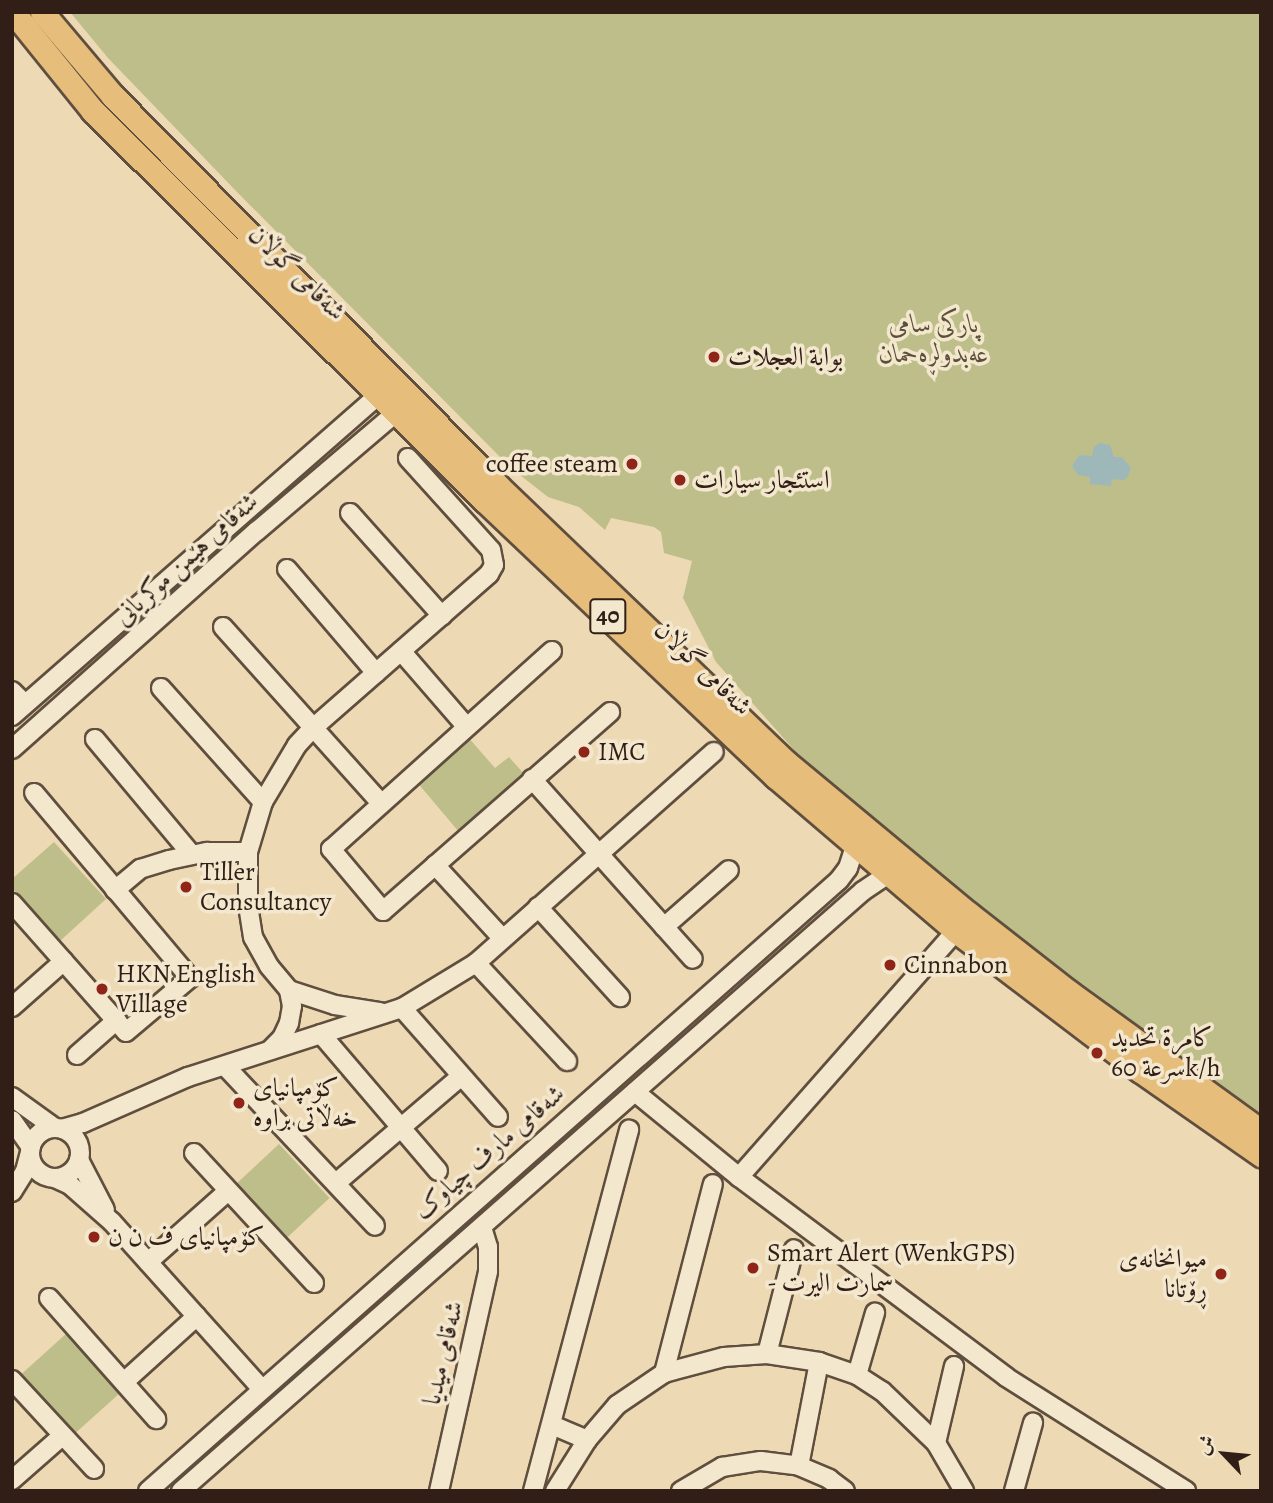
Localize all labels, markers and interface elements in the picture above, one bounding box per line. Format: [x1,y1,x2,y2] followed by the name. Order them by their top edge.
[242,219,352,327] street label: شەقامی گوڵان
[879,308,989,370] park label: پارکی سامی عەبدولڕەحمان
[728,341,843,373] place label: بوابة العجلات
[706,349,722,365] marker: بوابة العجلات
[486,448,618,480] place label: coffee steam
[624,456,640,472] marker: coffee steam
[694,464,830,496] place label: استئجار سيارات
[672,472,688,488] marker: استئجار سيارات
[107,486,265,632] street label: شەقامی هێمن موکریانی
[589,596,627,636] road number: 40
[648,614,758,722] street label: شەقامی گوڵان
[598,736,645,768] place label: IMC
[576,744,592,760] marker: IMC
[200,856,331,917] place label: Tiller Consultancy
[178,879,194,895] marker: Tiller Consultancy
[904,949,1008,981] place label: Cinnabon
[882,957,898,973] marker: Cinnabon
[116,958,256,1020] place label: HKN English Village
[94,981,110,997] marker: HKN English Village
[1111,1022,1221,1084] place label: كامرة تحديد سرعة 60k/h
[1089,1045,1105,1061] marker: كامرة تحديد سرعة 60k/h
[253,1072,358,1134] place label: کۆمپانیای خەڵاتی براوە
[407,1078,571,1226] street label: شەقامی مارف چیاوک
[231,1095,247,1111] marker: کۆمپانیای خەڵاتی براوە
[108,1221,265,1253] place label: كۆمپانیای ف ن ن
[86,1229,102,1245] marker: كۆمپانیای ف ن ن
[767,1237,1015,1298] place label: Smart Alert (WenkGPS) - سمارت اليرت
[1119,1243,1207,1304] place label: میوانخانەی ڕۆتانا
[745,1260,761,1276] marker: Smart Alert (WenkGPS) - سمارت اليرت
[1213,1266,1229,1282] marker: میوانخانەی ڕۆتانا
[416,1298,470,1408] street label: شەقامی میدیا
[1189,1419,1259,1489] north arrow
[1189,1431,1221,1459] text: ش

